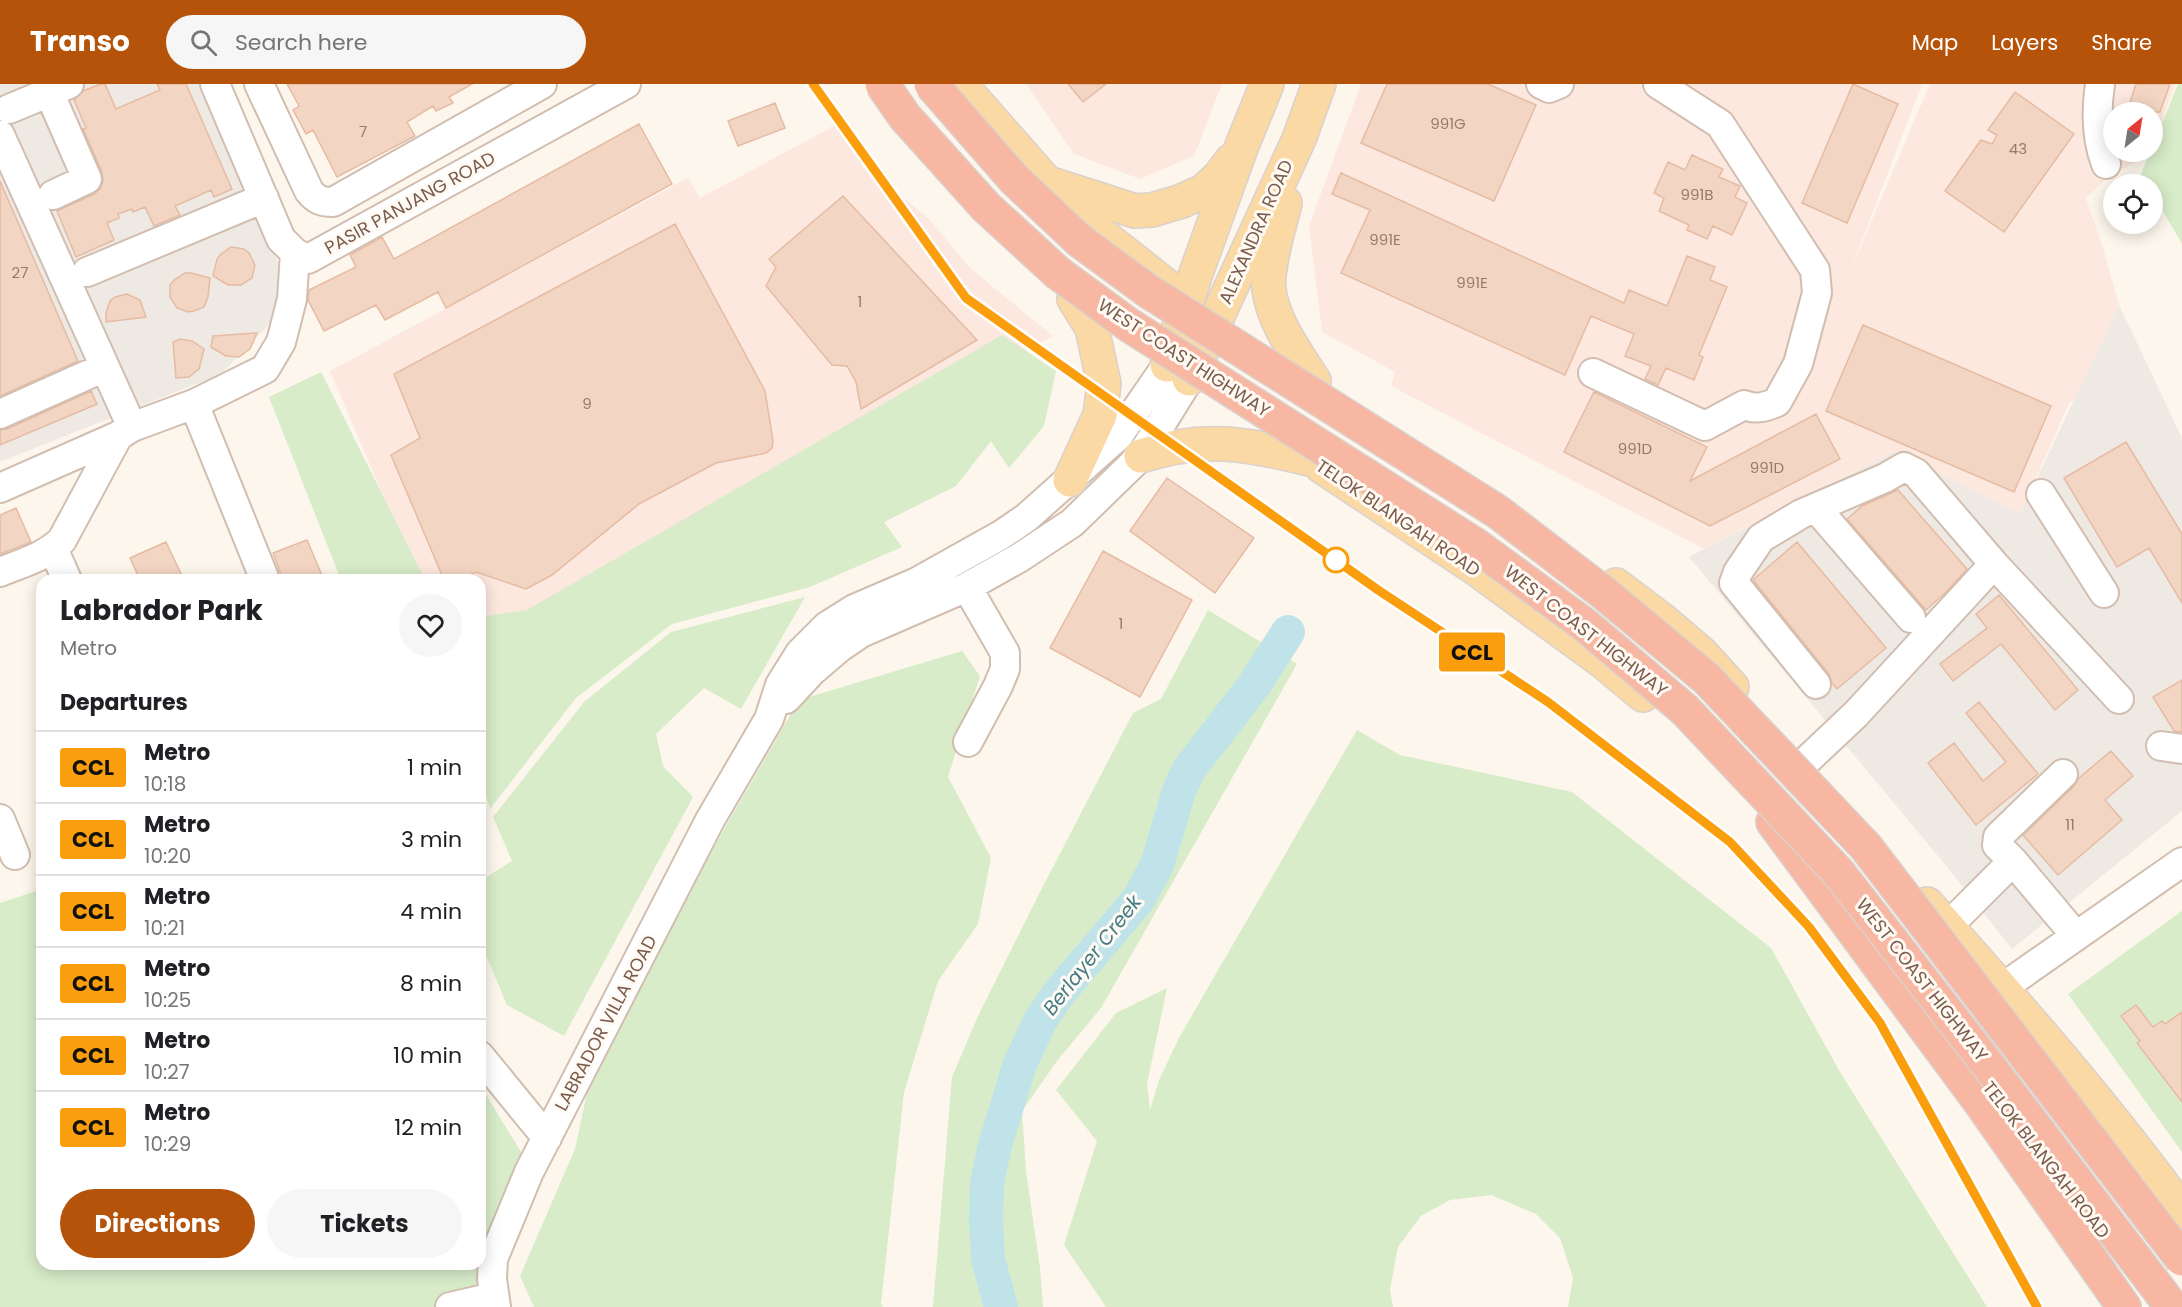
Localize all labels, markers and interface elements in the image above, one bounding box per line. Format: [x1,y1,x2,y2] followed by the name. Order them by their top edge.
[166,15,586,69] search box
[30,22,130,61] text: Transo
[187,26,220,59] icon: search
[235,27,367,58] text: Search here
[1912,28,1958,57] text: Map
[1991,28,2058,57] text: Layers
[2091,28,2152,57] text: Share
[2103,102,2163,162] north arrow
[2103,102,2163,234] map controls
[1430,113,1466,134] house number: 991G
[359,121,367,142] house number: 7
[2009,138,2027,159] house number: 43
[320,145,500,260] street label: PASIR PANJANG ROAD
[1212,156,1299,308] street label: ALEXANDRA ROAD
[2103,174,2163,234] button: locate
[1681,184,1713,205] house number: 991B
[1369,229,1401,250] house number: 991E
[12,262,28,283] house number: 27
[1456,272,1488,293] house number: 991E
[858,291,862,312] house number: 1
[1093,292,1276,423] street label: WEST COAST HIGHWAY
[582,393,592,414] house number: 9
[1618,438,1652,459] house number: 991D
[1311,453,1485,582] street label: TELOK BLANGAH ROAD
[1750,457,1784,478] house number: 991D
[1323,547,1349,573] unlabelled marker
[1500,559,1673,703] street label: WEST COAST HIGHWAY
[60,591,263,630] text: Labrador Park
[399,594,462,657] button: heart
[1119,613,1123,634] house number: 1
[1438,632,1506,672] line badge: CCL
[60,634,117,662] text: Metro
[1451,638,1493,667] text: CCL
[60,687,188,718] text: Departures
[144,737,210,768] text: Metro
[407,752,462,783] text: 1 min
[72,753,114,782] text: CCL
[144,770,186,798] text: 10:18
[144,809,210,840] text: Metro
[2065,814,2075,835] house number: 11
[401,824,462,855] text: 3 min
[72,825,114,854] text: CCL
[144,842,191,870] text: 10:20
[144,881,210,912] text: Metro
[1036,888,1149,1021] water label: Berlayer Creek
[1851,893,1994,1067] street label: WEST COAST HIGHWAY
[400,896,462,927] text: 4 min
[72,897,114,926] text: CCL
[144,914,185,942] text: 10:21
[549,931,663,1115] street label: LABRADOR VILLA ROAD
[144,953,210,984] text: Metro
[400,968,462,999] text: 8 min
[72,969,114,998] text: CCL
[144,986,191,1014] text: 10:25
[144,1025,210,1056] text: Metro
[393,1040,462,1071] text: 10 min
[72,1041,114,1070] text: CCL
[144,1058,190,1086] text: 10:27
[1977,1076,2116,1244] street label: TELOK BLANGAH ROAD
[144,1097,210,1128] text: Metro
[394,1112,462,1143] text: 12 min
[72,1113,114,1142] text: CCL
[144,1130,191,1158] text: 10:29
[60,1189,255,1258] button: Directions
[267,1189,462,1258] button: Tickets

